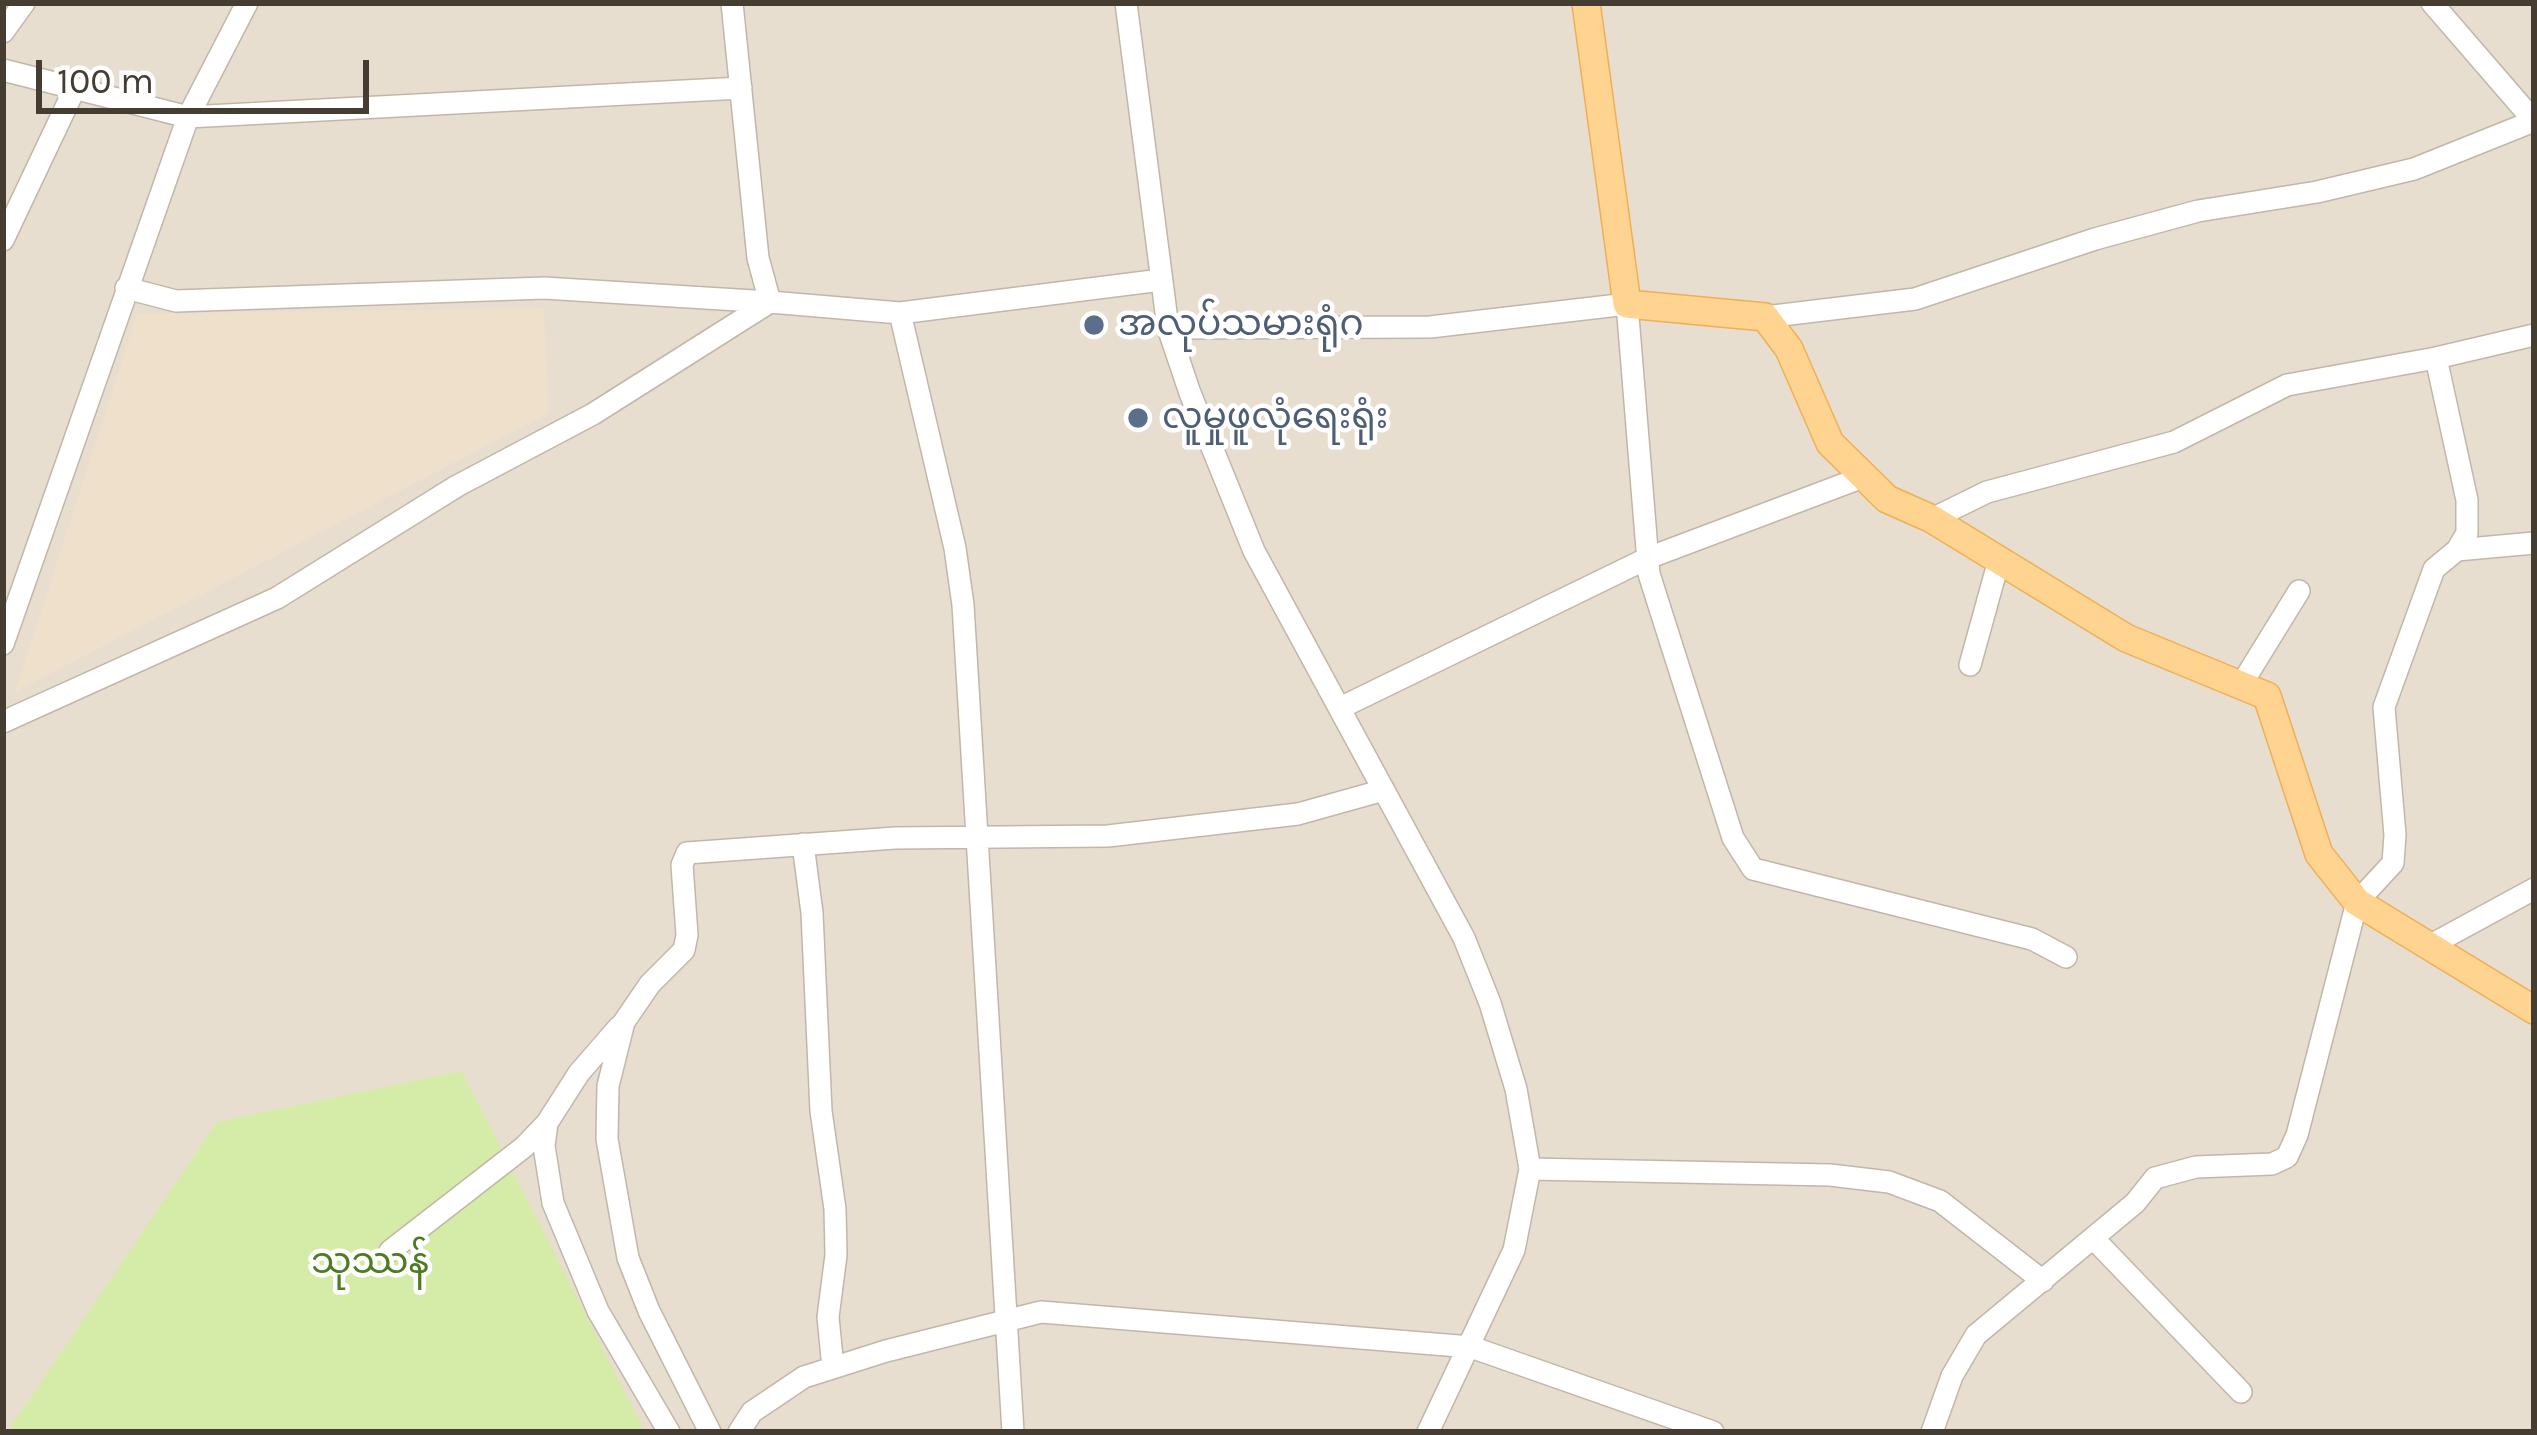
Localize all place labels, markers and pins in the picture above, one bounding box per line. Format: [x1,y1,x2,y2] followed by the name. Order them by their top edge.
[1118,303,1364,347] place label: အလုပ်သမားရုံဂ
[1081,312,1107,338] marker: အလုပ်သမားရုံဂ
[1162,396,1388,440] place label: လူမှုဖူလုံရေးရုံး
[1125,405,1151,431] marker: လူမှုဖူလုံရေးရုံး

